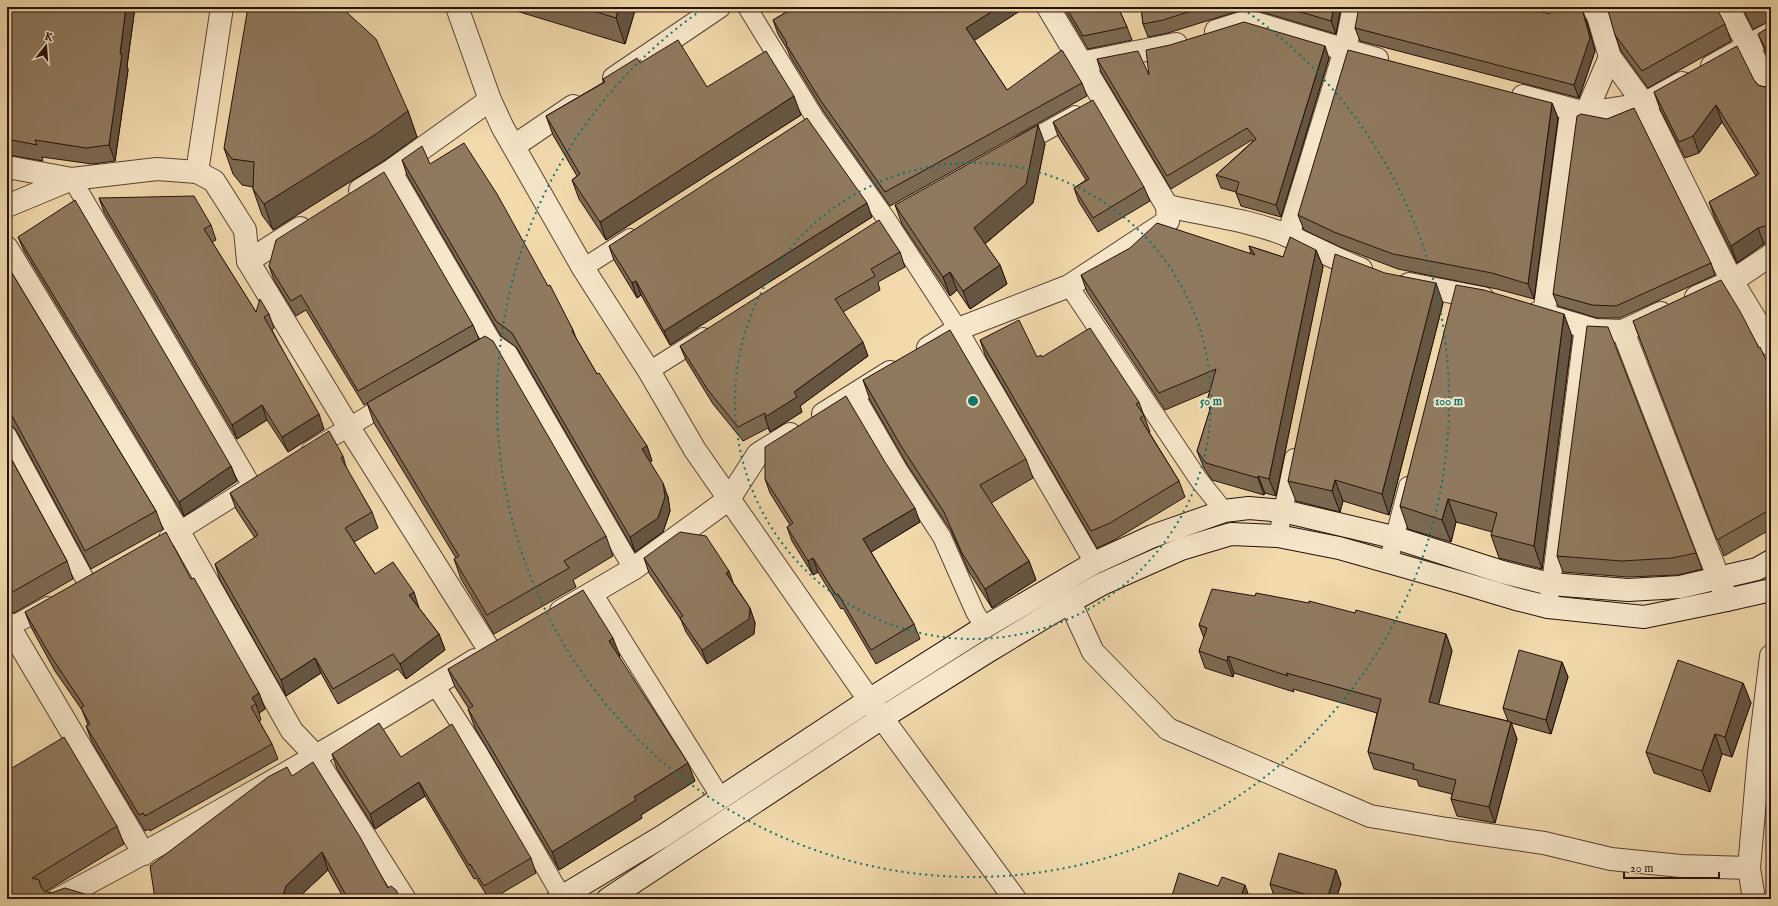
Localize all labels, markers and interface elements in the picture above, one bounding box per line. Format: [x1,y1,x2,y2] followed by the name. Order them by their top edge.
[26,26,66,66] north arrow
[43,30,55,46] text: K
[966,394,980,408] centre of rings
[1200,394,1223,409] text: 50 m
[1435,394,1464,409] text: 100 m
[1624,854,1719,880] scale bar
[1630,861,1653,876] text: 20 m

